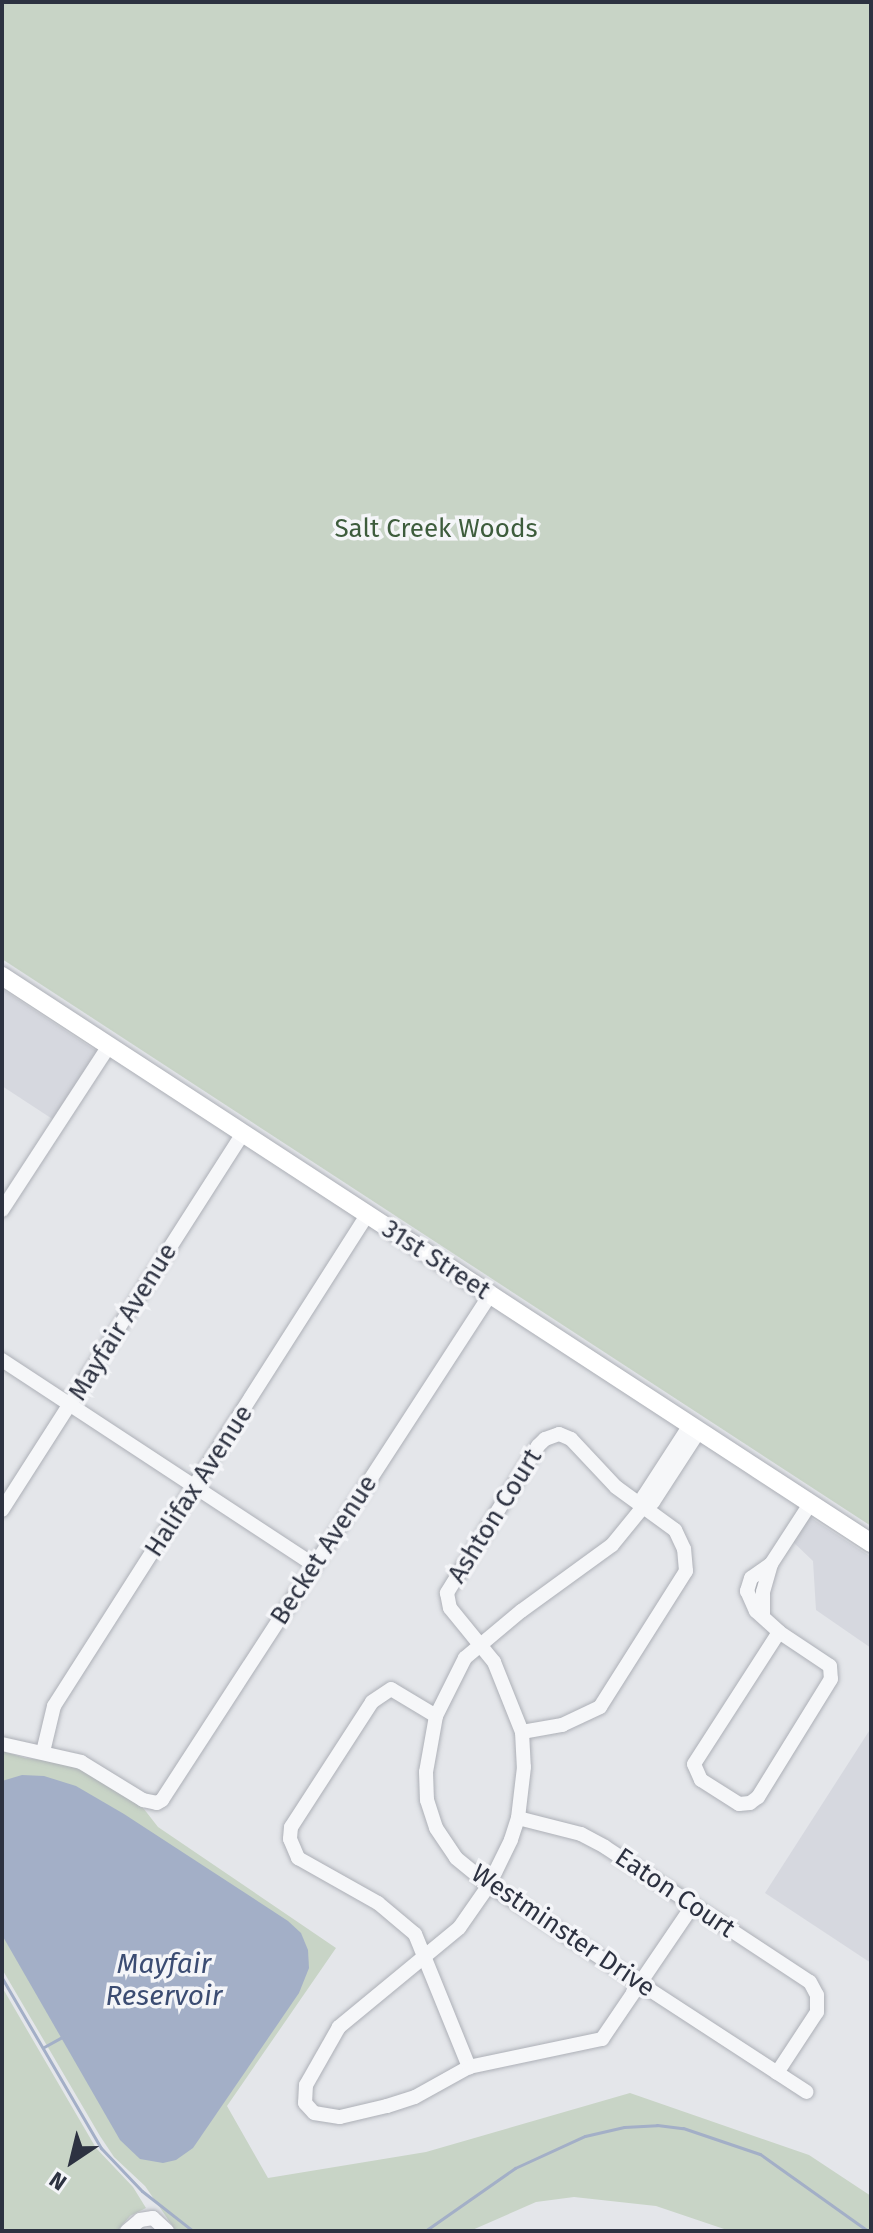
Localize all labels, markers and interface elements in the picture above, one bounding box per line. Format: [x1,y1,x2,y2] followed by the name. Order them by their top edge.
[334,513,538,545] park label: Salt Creek Woods
[376,1214,496,1306] street label: 31st Street
[62,1238,184,1406] street label: Mayfair Avenue
[138,1399,260,1563] street label: Halifax Avenue
[441,1443,549,1589] street label: Ashton Court
[264,1469,384,1631] street label: Becket Avenue
[609,1842,741,1944] street label: Eaton Court
[465,1858,661,2004] street label: Westminster Drive
[105,1947,223,2013] water label: Mayfair Reservoir
[32,2121,112,2201] north arrow
[44,2166,72,2196] text: N

